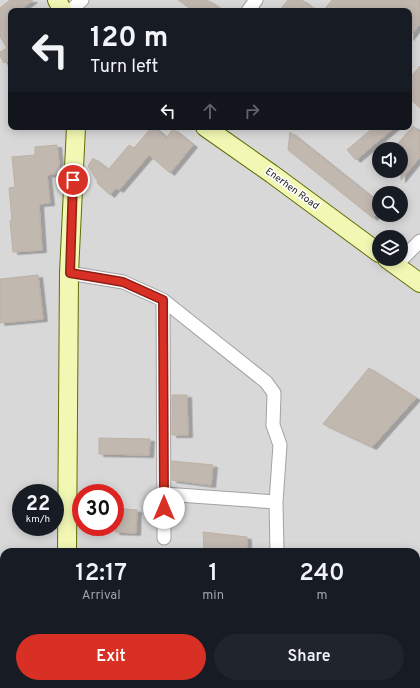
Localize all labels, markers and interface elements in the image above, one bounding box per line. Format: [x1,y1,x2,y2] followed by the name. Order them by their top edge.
[90,21,168,57] text: 120 m
[24,24,76,76] icon: left
[90,56,158,79] text: Turn left
[157,100,179,122] icon: left
[199,100,221,122] icon: ahead
[241,100,263,122] icon: right
[372,142,408,266] map controls
[372,142,408,178] button: sound
[56,163,90,197] pin
[263,165,321,213] street label: Enerhen Road
[62,169,84,191] icon: arrive
[372,186,408,222] button: search
[372,230,408,266] button: layers
[72,484,124,536] speed limit sign: 30
[143,487,185,529] position arrow
[26,492,50,518] text: 22
[26,513,50,526] text: km/h
[75,559,127,589] text: 12:17
[208,559,218,589] text: 1
[299,559,345,589] text: 240
[82,588,121,604] text: Arrival
[202,588,224,604] text: min
[316,588,327,604] text: m
[16,634,206,680] button: Exit
[214,634,404,680] button: Share

